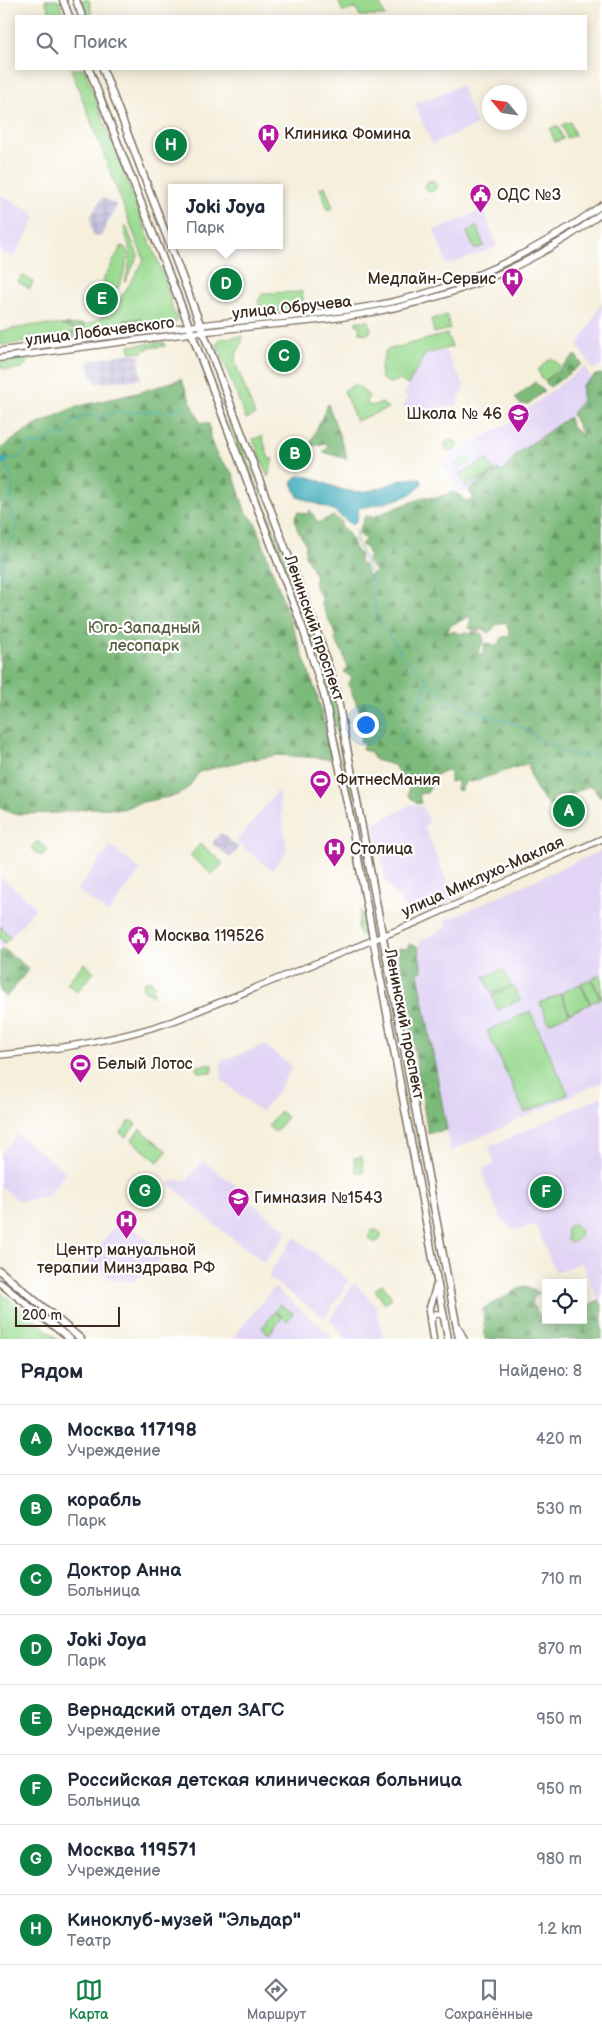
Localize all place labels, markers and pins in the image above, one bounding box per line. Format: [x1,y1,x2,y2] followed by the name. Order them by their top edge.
[256,122,280,153] hospital icon: Клиника Фомина
[284,125,412,144] place label: Клиника Фомина
[155,126,187,164] pin: H
[469,183,493,214] public building icon: ОДС №3
[497,186,561,205] place label: ОДС №3
[210,265,242,303] pin: D
[500,267,524,298] hospital icon: Медлайн-Сервис
[367,270,496,289] place label: Медлайн-Сервис
[86,280,118,318] pin: E
[268,337,300,375] pin: C
[506,402,530,433] school or university icon: Школа № 46
[406,405,502,424] place label: Школа № 46
[279,435,311,473] pin: B
[308,768,332,799] sports icon: ФитнесМания
[336,771,440,790] place label: ФитнесМания
[553,792,585,830] pin: A
[322,837,346,868] hospital icon: Столица
[350,840,414,859] place label: Столица
[126,924,150,955] public building icon: Москва 119526
[154,927,264,946] place label: Москва 119526
[69,1052,93,1083] sports icon: Белый Лотос
[97,1055,193,1074] place label: Белый Лотос
[129,1172,161,1210] pin: G
[530,1173,562,1211] pin: F
[226,1186,250,1217] school or university icon: Гимназия №1543
[254,1189,383,1208] place label: Гимназия №1543
[114,1209,138,1240] hospital icon: Центр мануальной терапии Минздрава РФ
[37,1241,215,1278] place label: Центр мануальной терапии Минздрава РФ

